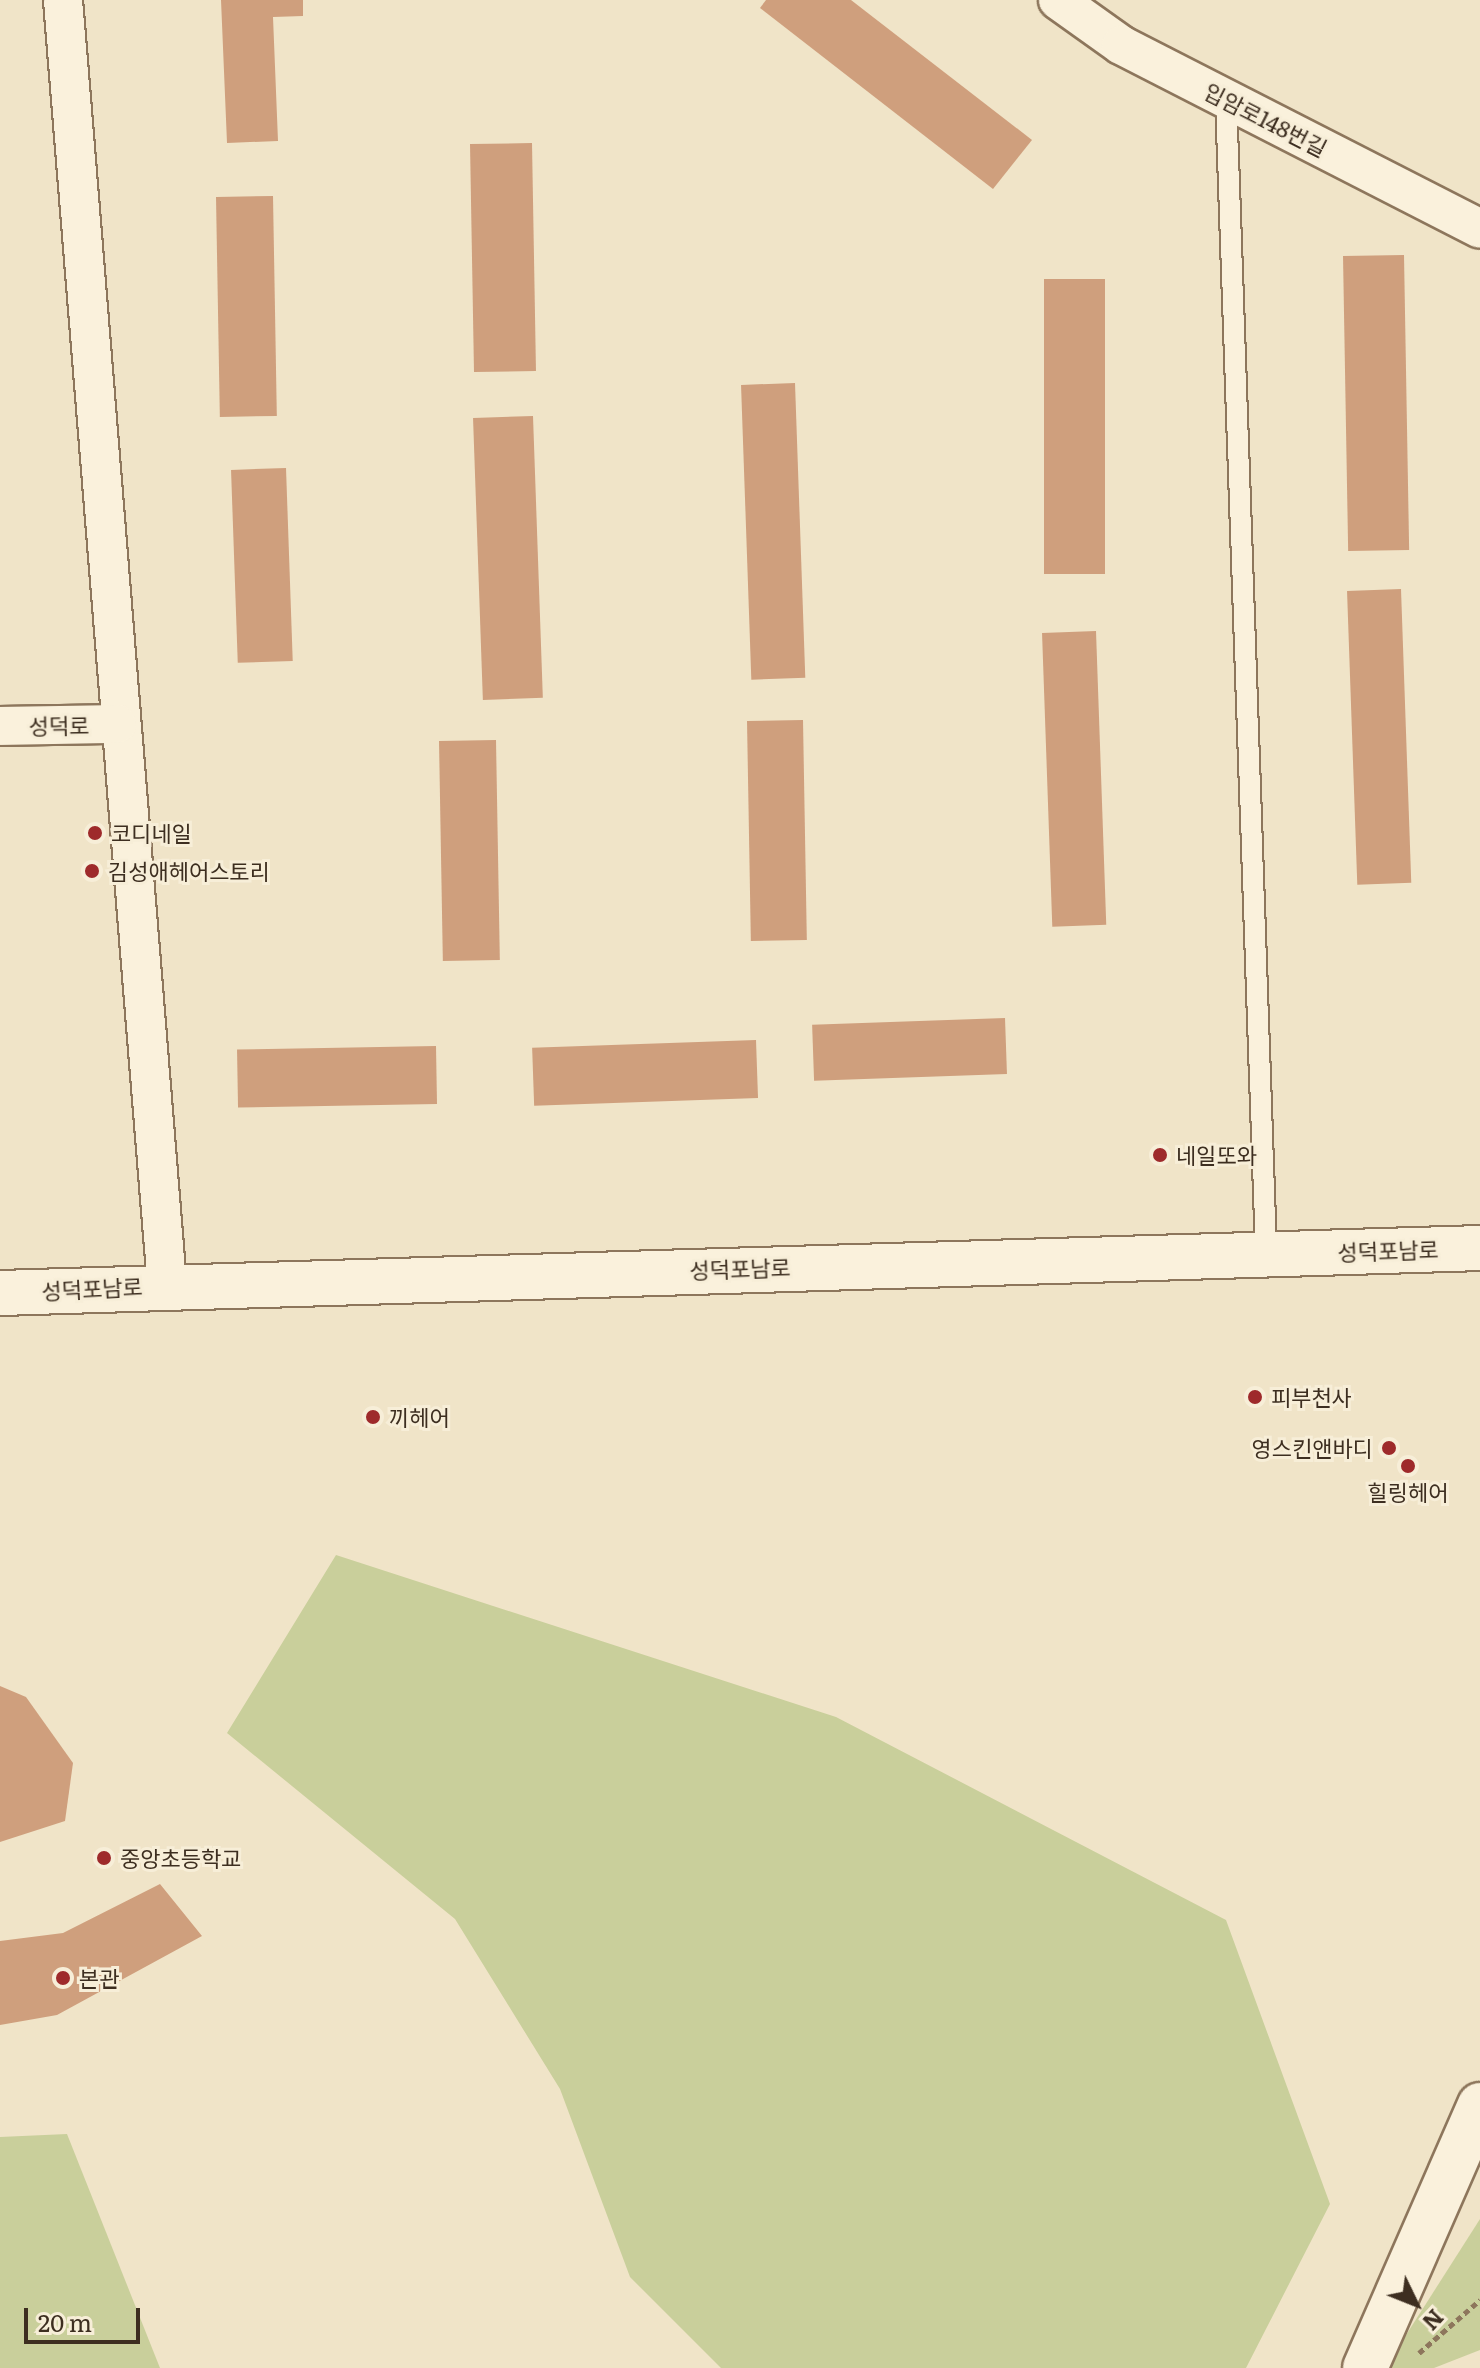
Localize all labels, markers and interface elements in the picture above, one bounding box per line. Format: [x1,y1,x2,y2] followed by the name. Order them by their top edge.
[1201,77,1331,161] street label: 입암로148번길
[28,711,90,739] street label: 성덕로
[111,820,192,846] place label: 코디네일
[86,824,104,842] marker: 코디네일
[108,858,270,884] place label: 김성애헤어스토리
[83,862,101,880] marker: 김성애헤어스토리
[1176,1142,1257,1168] place label: 네일또와
[1151,1146,1169,1164] marker: 네일또와
[1337,1235,1439,1265] street label: 성덕포남로
[689,1253,791,1283] street label: 성덕포남로
[41,1272,143,1304] street label: 성덕포남로
[1271,1384,1352,1410] place label: 피부천사
[1246,1388,1264,1406] marker: 피부천사
[389,1404,450,1430] place label: 끼헤어
[364,1408,382,1426] marker: 끼헤어
[1252,1435,1373,1461] place label: 영스킨앤바디
[1380,1439,1398,1457] marker: 영스킨앤바디
[1399,1457,1417,1475] marker: 힐링헤어
[1368,1479,1448,1505] place label: 힐링헤어
[120,1845,241,1871] place label: 중앙초등학교
[95,1849,113,1867] marker: 중앙초등학교
[79,1965,119,1991] place label: 본관
[54,1969,72,1987] marker: 본관
[1376,2264,1456,2344] north arrow
[28,2292,144,2342] scale bar
[1416,2303,1452,2339] text: N
[38,2304,92,2339] text: 20 m

